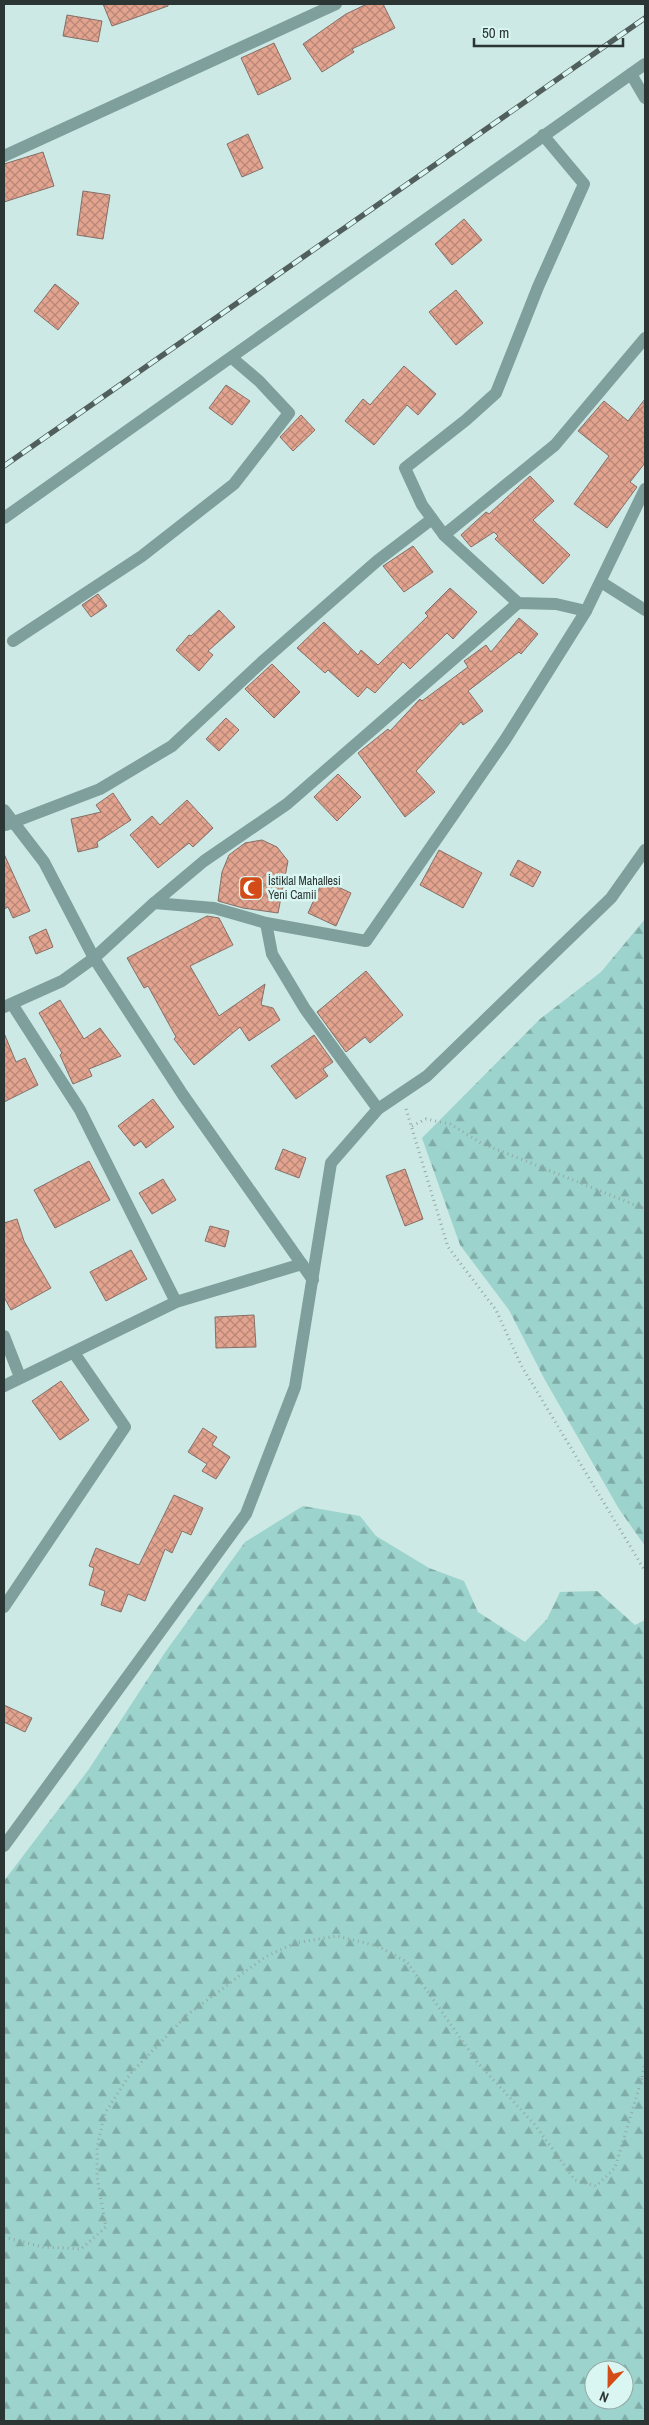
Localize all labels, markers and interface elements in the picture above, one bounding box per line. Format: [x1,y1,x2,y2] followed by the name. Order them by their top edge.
[474,15,623,47] scale bar
[482,22,509,43] text: 50 m
[268,873,341,903] place label: İstiklal Mahallesi Yeni Camii
[238,875,264,901] mosque icon: İstiklal Mahallesi Yeni Camii
[584,2360,634,2410] north arrow
[597,2387,611,2407] text: N

